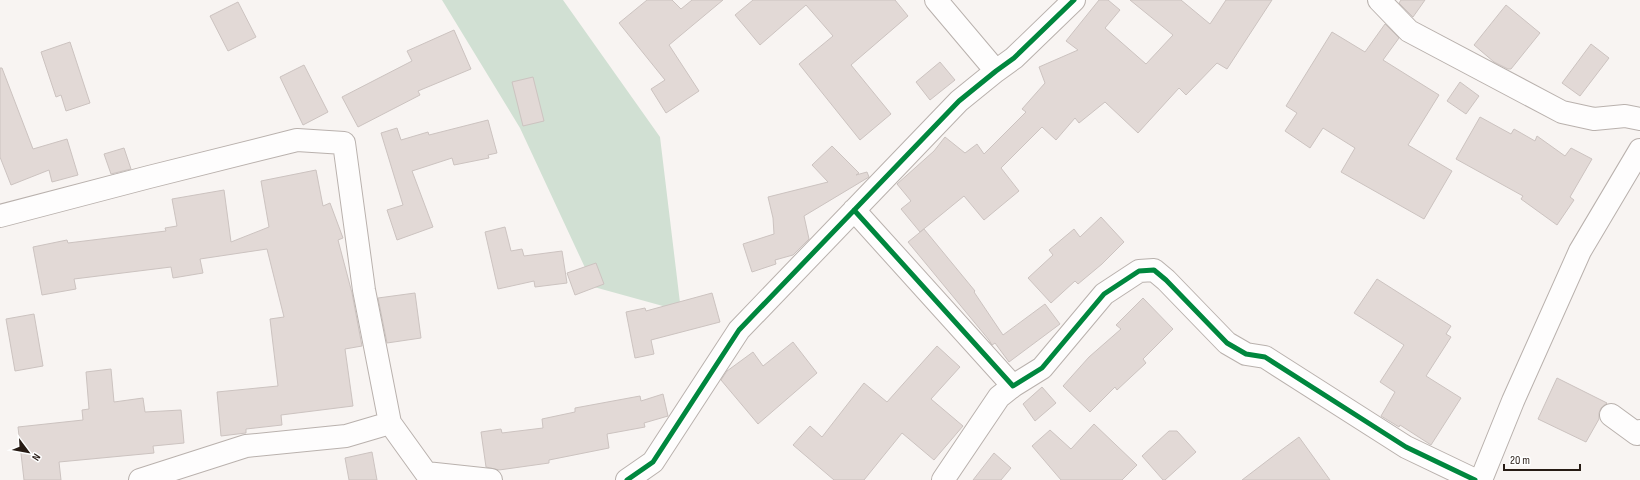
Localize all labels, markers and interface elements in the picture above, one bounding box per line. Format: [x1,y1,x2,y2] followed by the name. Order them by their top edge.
[8,432,48,472] north arrow
[1504,446,1580,472] scale bar
[29,451,43,463] text: N
[1510,453,1530,468] text: 20 m

